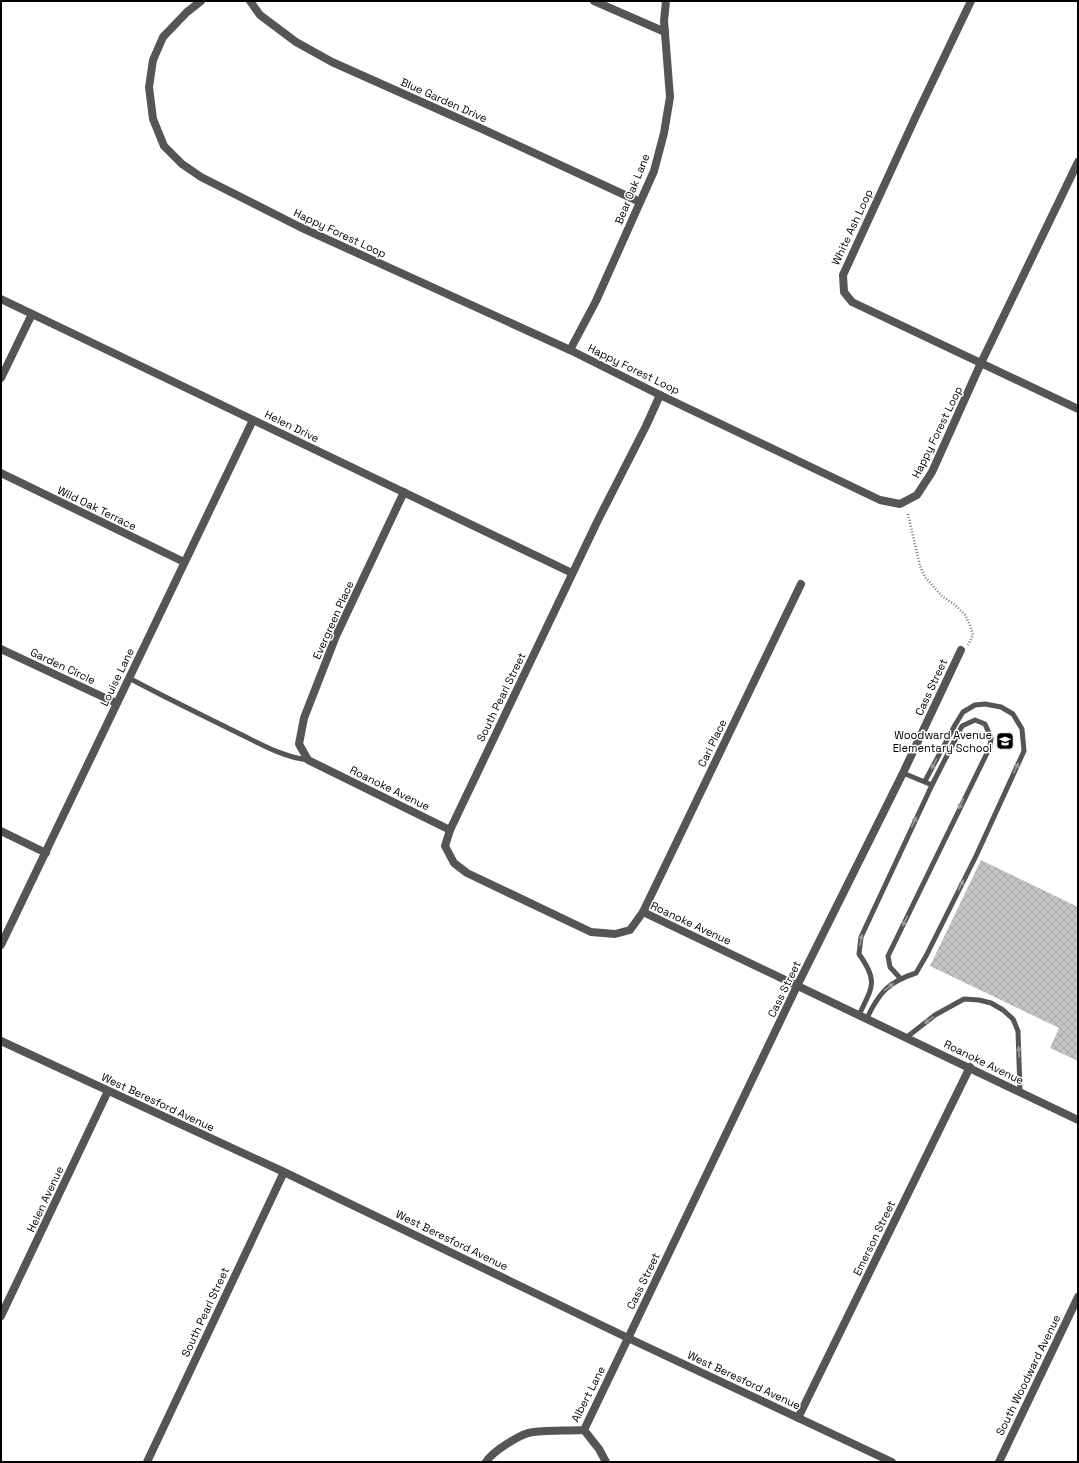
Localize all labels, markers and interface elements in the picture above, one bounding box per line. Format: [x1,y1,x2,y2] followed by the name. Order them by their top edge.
[399,75,489,125] street label: Blue Garden Drive
[611,152,653,226] street label: Bear Oak Lane
[828,187,876,267] street label: White Ash Loop
[291,205,389,261] street label: Happy Forest Loop
[586,341,682,397] street label: Happy Forest Loop
[909,384,965,480] street label: Happy Forest Loop
[262,407,322,445] street label: Helen Drive
[55,483,139,533] street label: Wild Oak Terrace
[309,579,357,661] street label: Evergreen Place
[28,645,98,687] street label: Garden Circle
[97,646,137,708] street label: Louise Lane
[473,650,529,744] street label: South Pearl Street
[912,656,950,718] street label: Cass Street
[694,717,730,769] street label: Cari Place
[893,728,992,755] place label: Woodward Avenue Elementary School
[995,731,1015,751] school or university icon: Woodward Avenue Elementary School
[931,758,937,770] one-way arrow
[1013,762,1019,773] one-way arrow
[348,763,432,813] street label: Roanoke Avenue
[958,799,965,810] one-way arrow
[911,816,917,828] one-way arrow
[958,880,964,891] one-way arrow
[648,898,734,948] street label: Roanoke Avenue
[902,916,908,927] one-way arrow
[859,934,865,947] one-way arrow
[764,958,804,1020] street label: Cass Street
[883,983,894,991] one-way arrow
[923,1015,934,1024] one-way arrow
[942,1037,1026,1087] street label: Roanoke Avenue
[1015,1046,1022,1058] one-way arrow
[99,1070,217,1134] street label: West Beresford Avenue
[24,1164,66,1234] street label: Helen Avenue
[850,1198,898,1278] street label: Emerson Street
[393,1207,511,1273] street label: West Beresford Avenue
[623,1250,663,1312] street label: Cass Street
[178,1265,232,1359] street label: South Pearl Street
[993,1312,1063,1438] street label: South Woodward Avenue
[685,1348,803,1412] street label: West Beresford Avenue
[568,1364,608,1424] street label: Albert Lane

